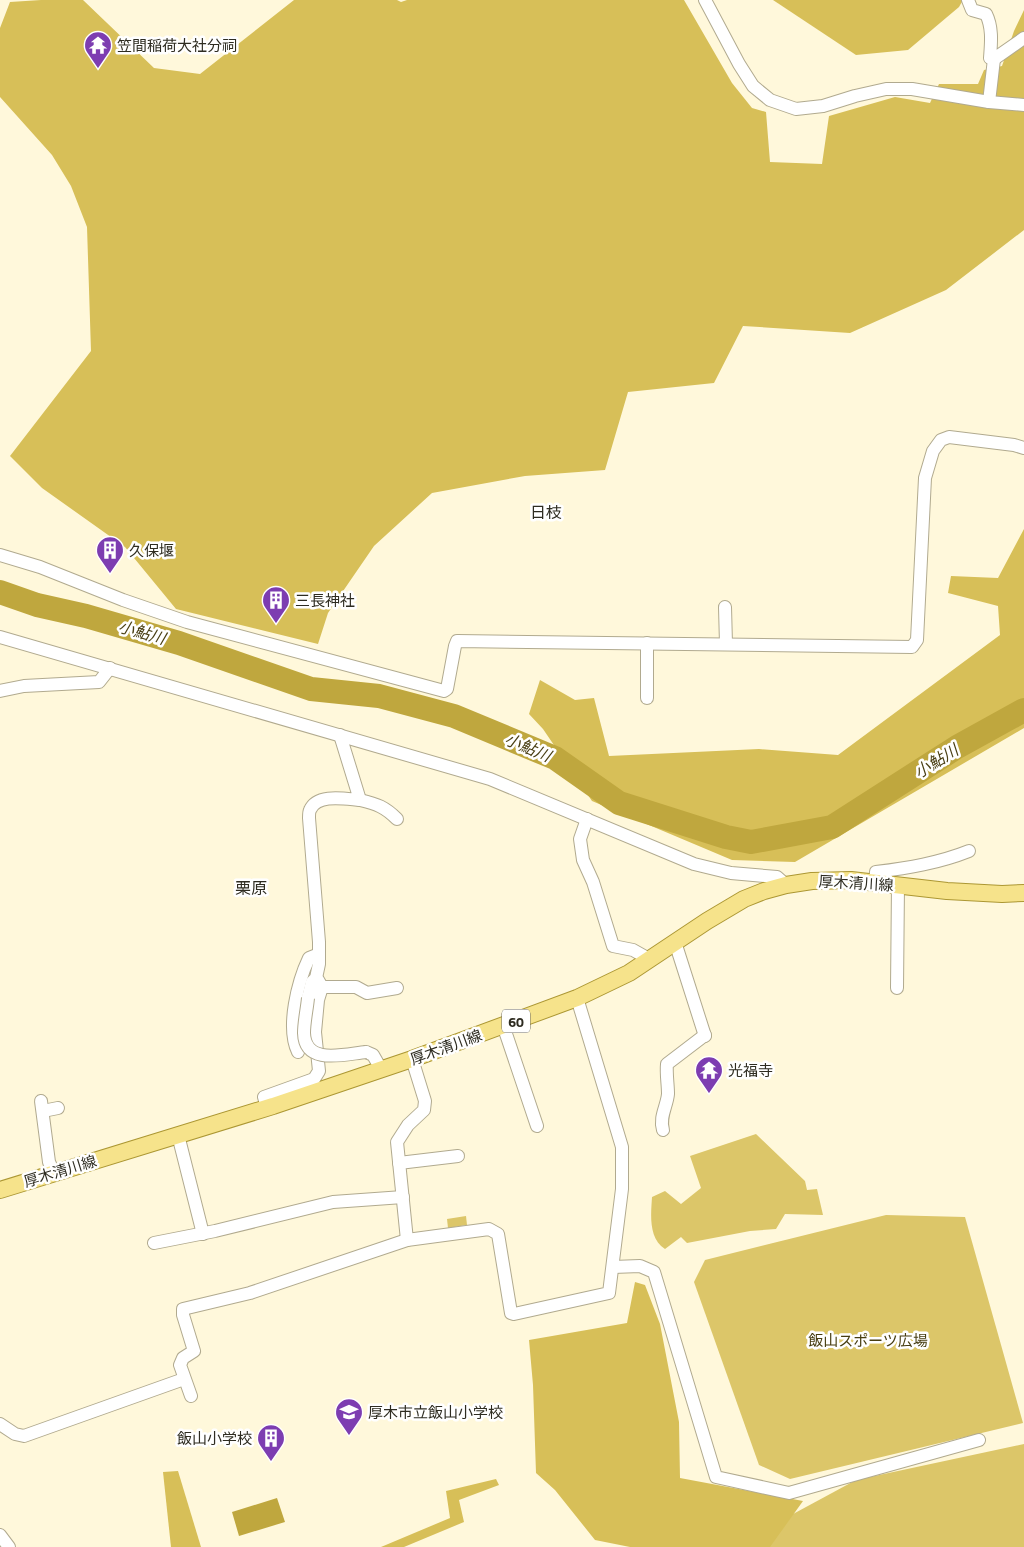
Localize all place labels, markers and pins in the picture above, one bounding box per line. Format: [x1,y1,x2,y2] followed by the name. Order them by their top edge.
[83,30,113,69] temple icon: 笠間稲荷大社分祠
[117,34,237,57] place label: 笠間稲荷大社分祠
[95,535,125,574] building icon: 久保堰
[129,539,174,562] place label: 久保堰
[261,585,291,624] building icon: 三長神社
[295,589,355,612] place label: 三長神社
[694,1055,724,1094] temple icon: 光福寺
[728,1059,773,1082] place label: 光福寺
[334,1397,364,1436] school or university icon: 厚木市立飯山小学校
[368,1401,503,1424] place label: 厚木市立飯山小学校
[256,1423,286,1462] building icon: 飯山小学校
[177,1427,252,1450] place label: 飯山小学校

